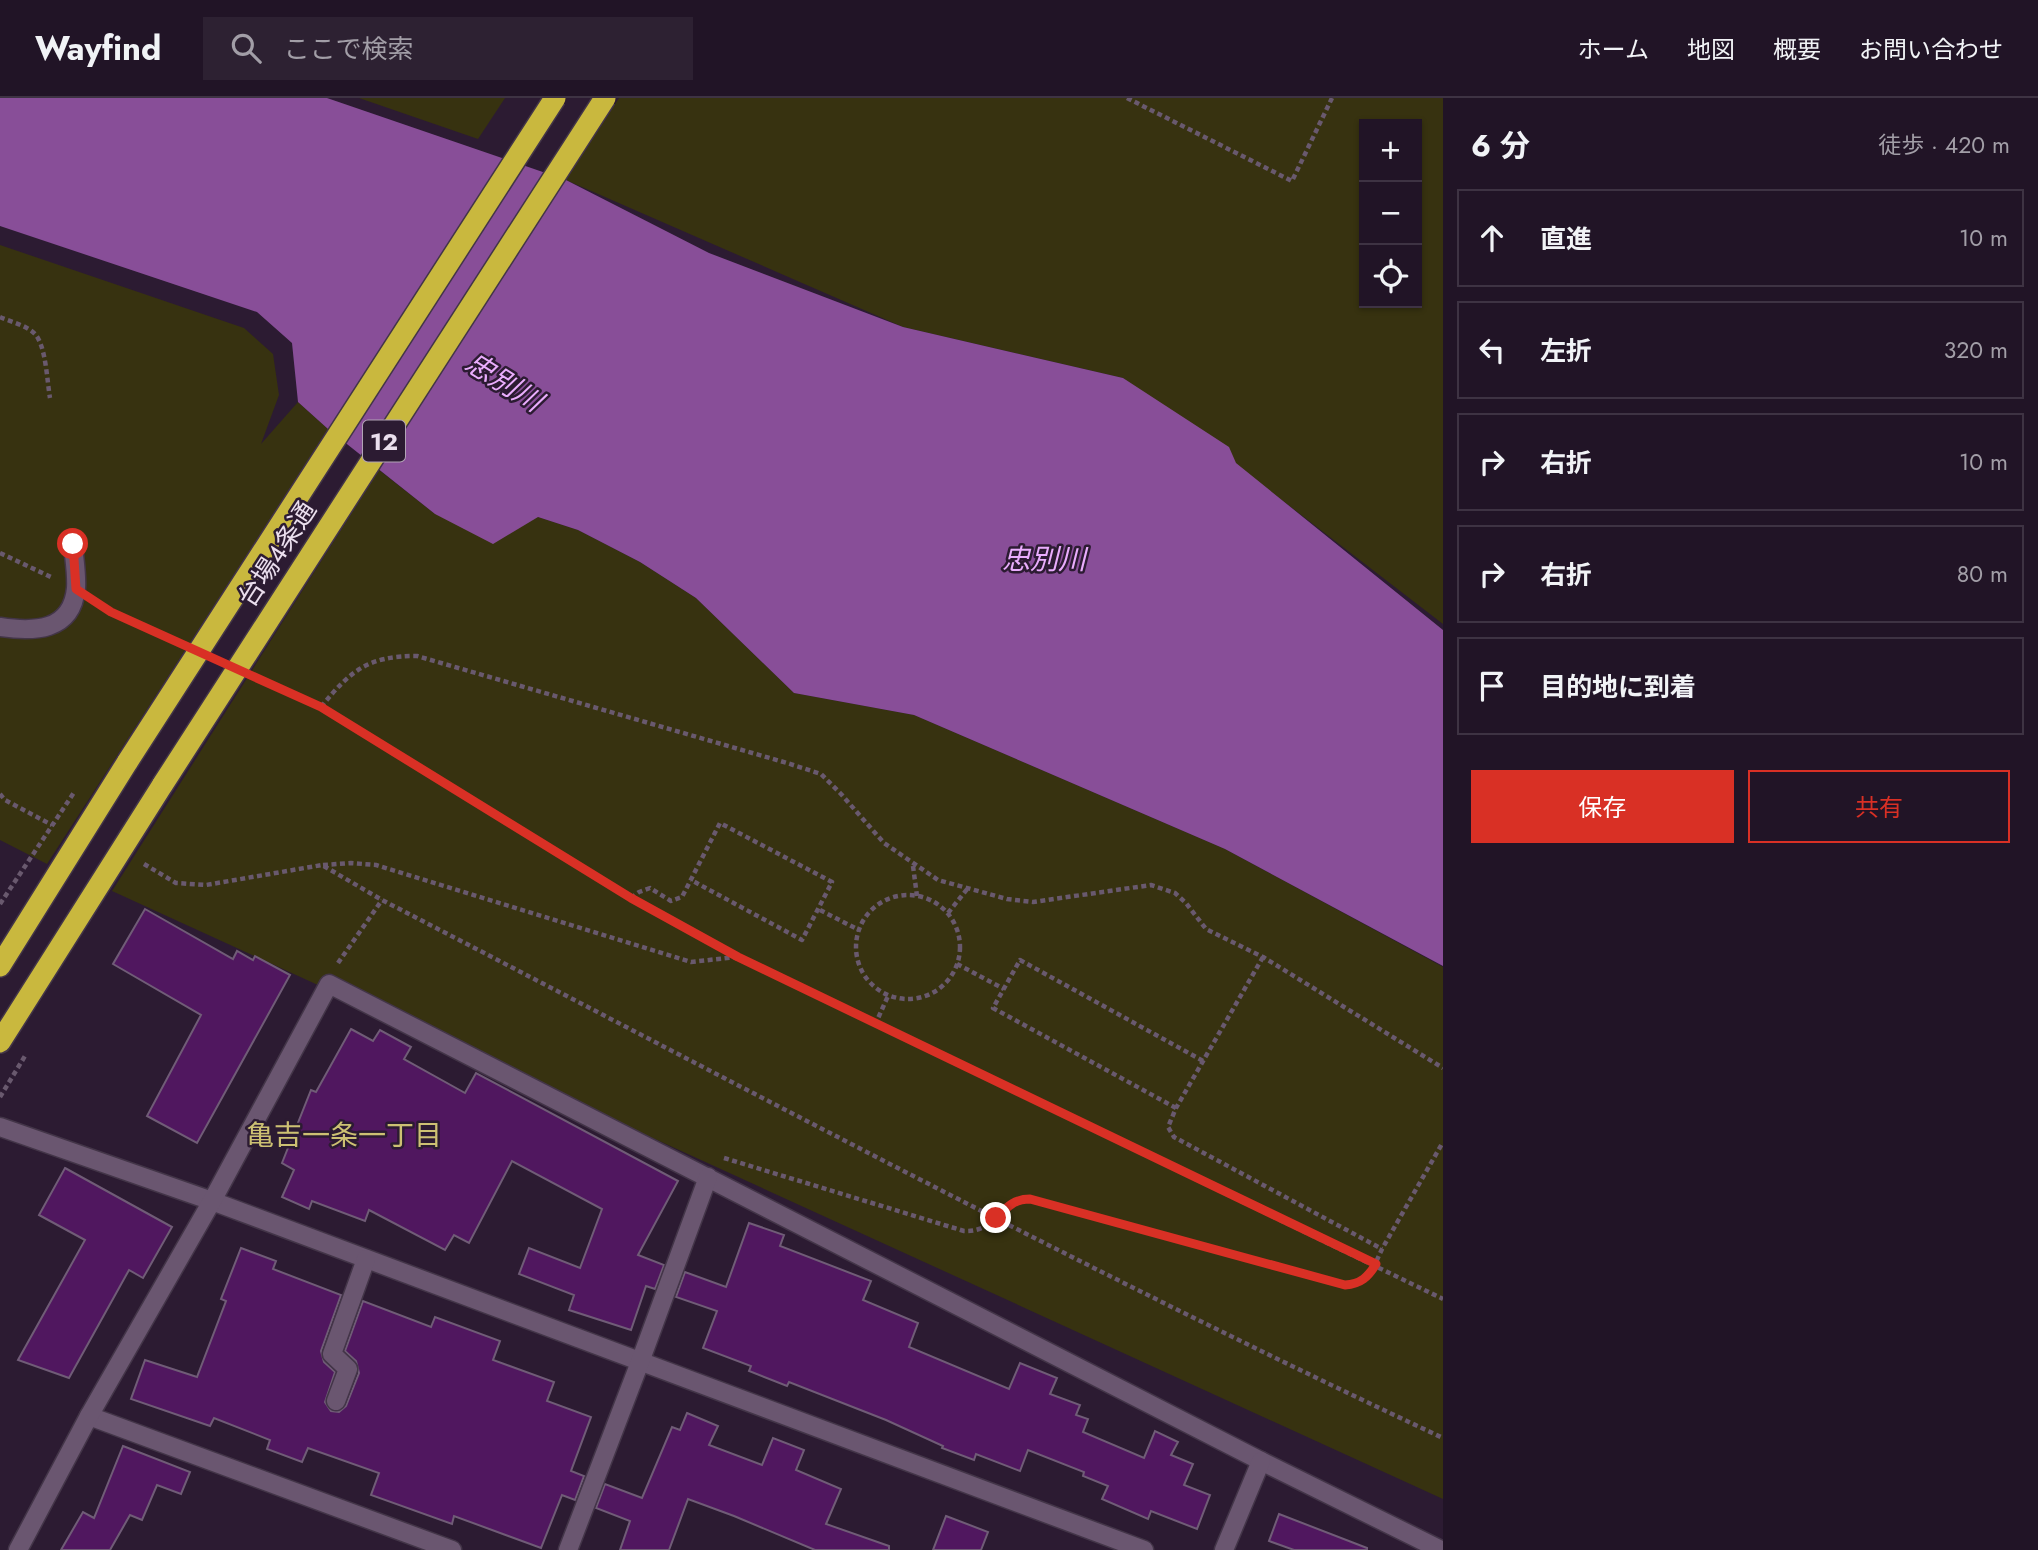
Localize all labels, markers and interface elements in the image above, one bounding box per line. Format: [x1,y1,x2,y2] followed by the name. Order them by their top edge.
[203,17,693,80] search box
[35,25,161,72] text: Wayfind
[227,29,265,67] icon: search
[283,30,413,68] text: ここで検索
[1578,32,1649,67] text: ホーム
[1687,32,1735,67] text: 地図
[1773,32,1821,67] text: 概要
[1859,32,2003,67] text: お問い合わせ
[1359,119,1422,308] map controls
[1359,119,1422,182] button: +
[1471,124,1530,167] text: 6 分
[1878,128,2010,162] text: 徒歩 · 420 m
[1359,182,1422,245] button: −
[1473,219,1511,257] icon: ahead
[1540,220,1592,258] text: 直進
[1959,221,2008,255] text: 10 m
[1359,245,1422,308] button: locate
[1473,331,1511,369] icon: left
[1540,332,1592,370] text: 左折
[1944,333,2008,367] text: 320 m
[458,342,553,423] water label: 忠別川
[363,420,405,462] road number: 12
[1473,443,1511,481] icon: right
[1540,444,1592,482] text: 右折
[1959,445,2008,479] text: 10 m
[229,494,325,614] street label: 台場4条通
[57,528,88,559] route start
[1002,539,1089,580] water label: 忠別川
[1473,555,1511,593] icon: right
[1540,556,1592,594] text: 右折
[1957,557,2008,591] text: 80 m
[1473,667,1511,705] icon: arrive
[1540,668,1696,706] text: 目的地に到着
[1471,770,1734,843] button: 保存
[1748,770,2010,843] button: 共有
[246,1115,442,1156] district label: 亀吉一条一丁目
[980,1202,1011,1233] route end

